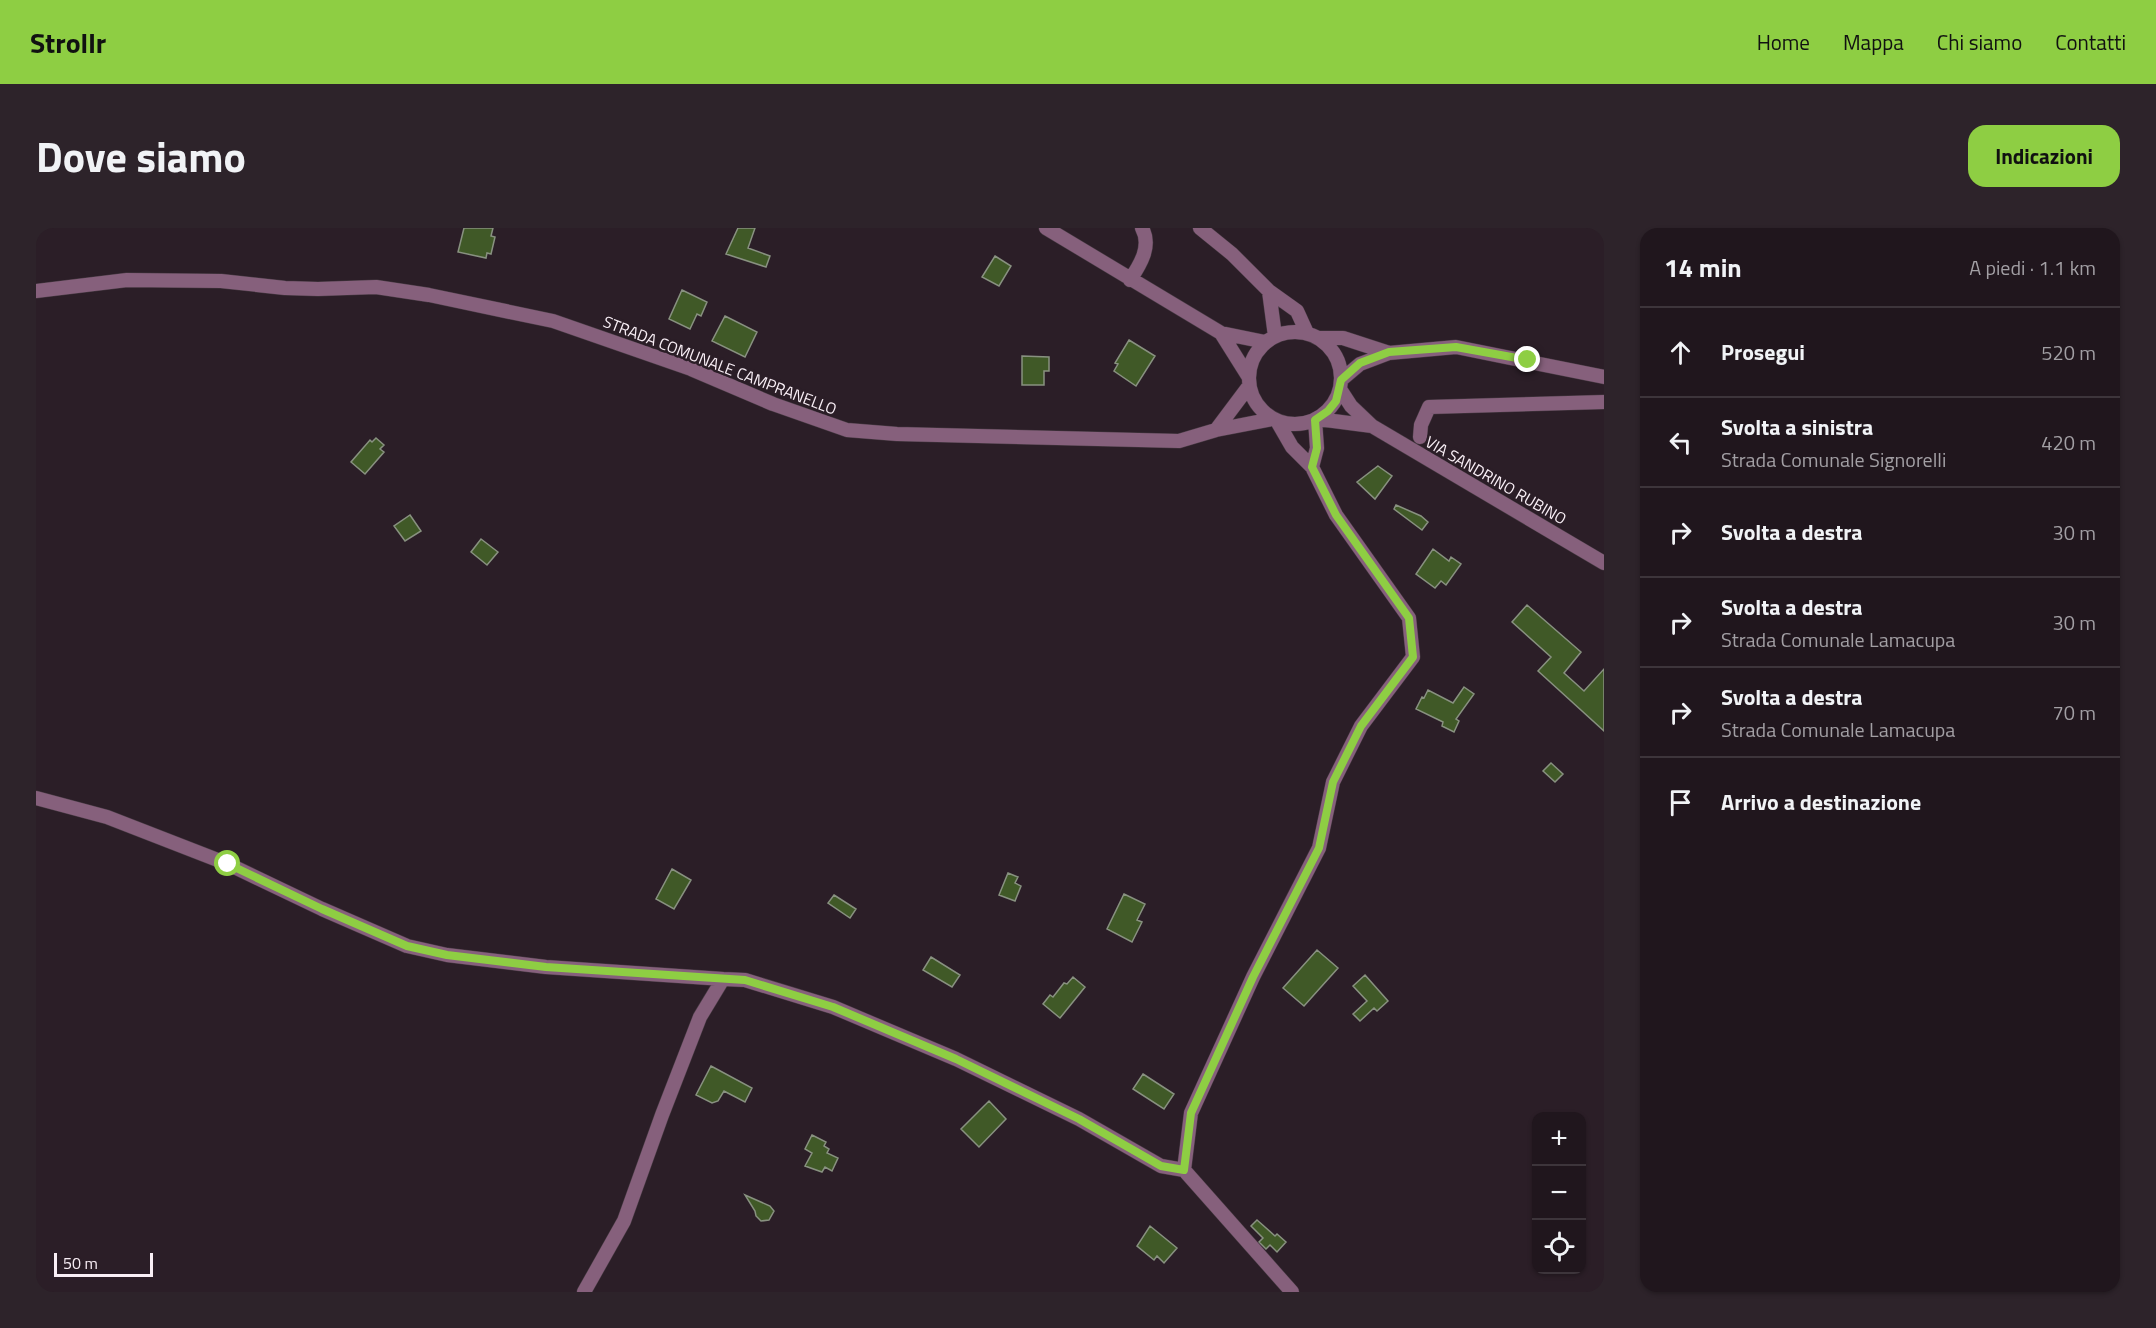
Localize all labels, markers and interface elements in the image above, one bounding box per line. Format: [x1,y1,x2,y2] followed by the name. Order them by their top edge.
[30,21,106,64] text: Strollr
[1757,26,1810,58] text: Home
[1843,26,1904,58] text: Mappa
[1937,26,2022,58] text: Chi siamo
[2055,26,2126,58] text: Contatti
[36,124,246,188] text: Dove siamo
[1968,125,2120,187] button: Indicazioni
[1664,248,1742,287] text: 14 min
[1969,252,2096,283] text: A piedi · 1.1 km
[600,309,840,421] street label: STRADA COMUNALE CAMPRANELLO
[1721,335,1805,369] text: Prosegui
[1664,336,1697,369] icon: ahead
[2041,337,2096,368] text: 520 m
[1514,346,1540,372] route end
[1721,410,1873,444] text: Svolta a sinistra
[1664,426,1697,459] icon: left
[2041,427,2096,458] text: 420 m
[1421,430,1571,530] street label: VIA SANDRINO RUBINO
[1721,444,1946,475] text: Strada Comunale Signorelli
[1721,515,1863,549] text: Svolta a destra
[1664,516,1697,549] icon: right
[2052,517,2096,548] text: 30 m
[1721,590,1863,624] text: Svolta a destra
[1664,606,1697,639] icon: right
[2052,607,2096,638] text: 30 m
[1721,624,1955,655] text: Strada Comunale Lamacupa
[1721,680,1863,714] text: Svolta a destra
[1664,696,1697,729] icon: right
[2052,697,2096,728] text: 70 m
[1721,714,1955,745] text: Strada Comunale Lamacupa
[1721,785,1921,819] text: Arrivo a destinazione
[1664,786,1697,819] icon: arrive
[214,850,240,876] route start
[1532,1112,1586,1274] map controls
[1532,1112,1586,1166] button: +
[1532,1166,1586,1220] button: −
[1532,1220,1586,1274] button: locate
[54,1250,153,1278] scale bar
[63,1251,98,1275] text: 50 m

